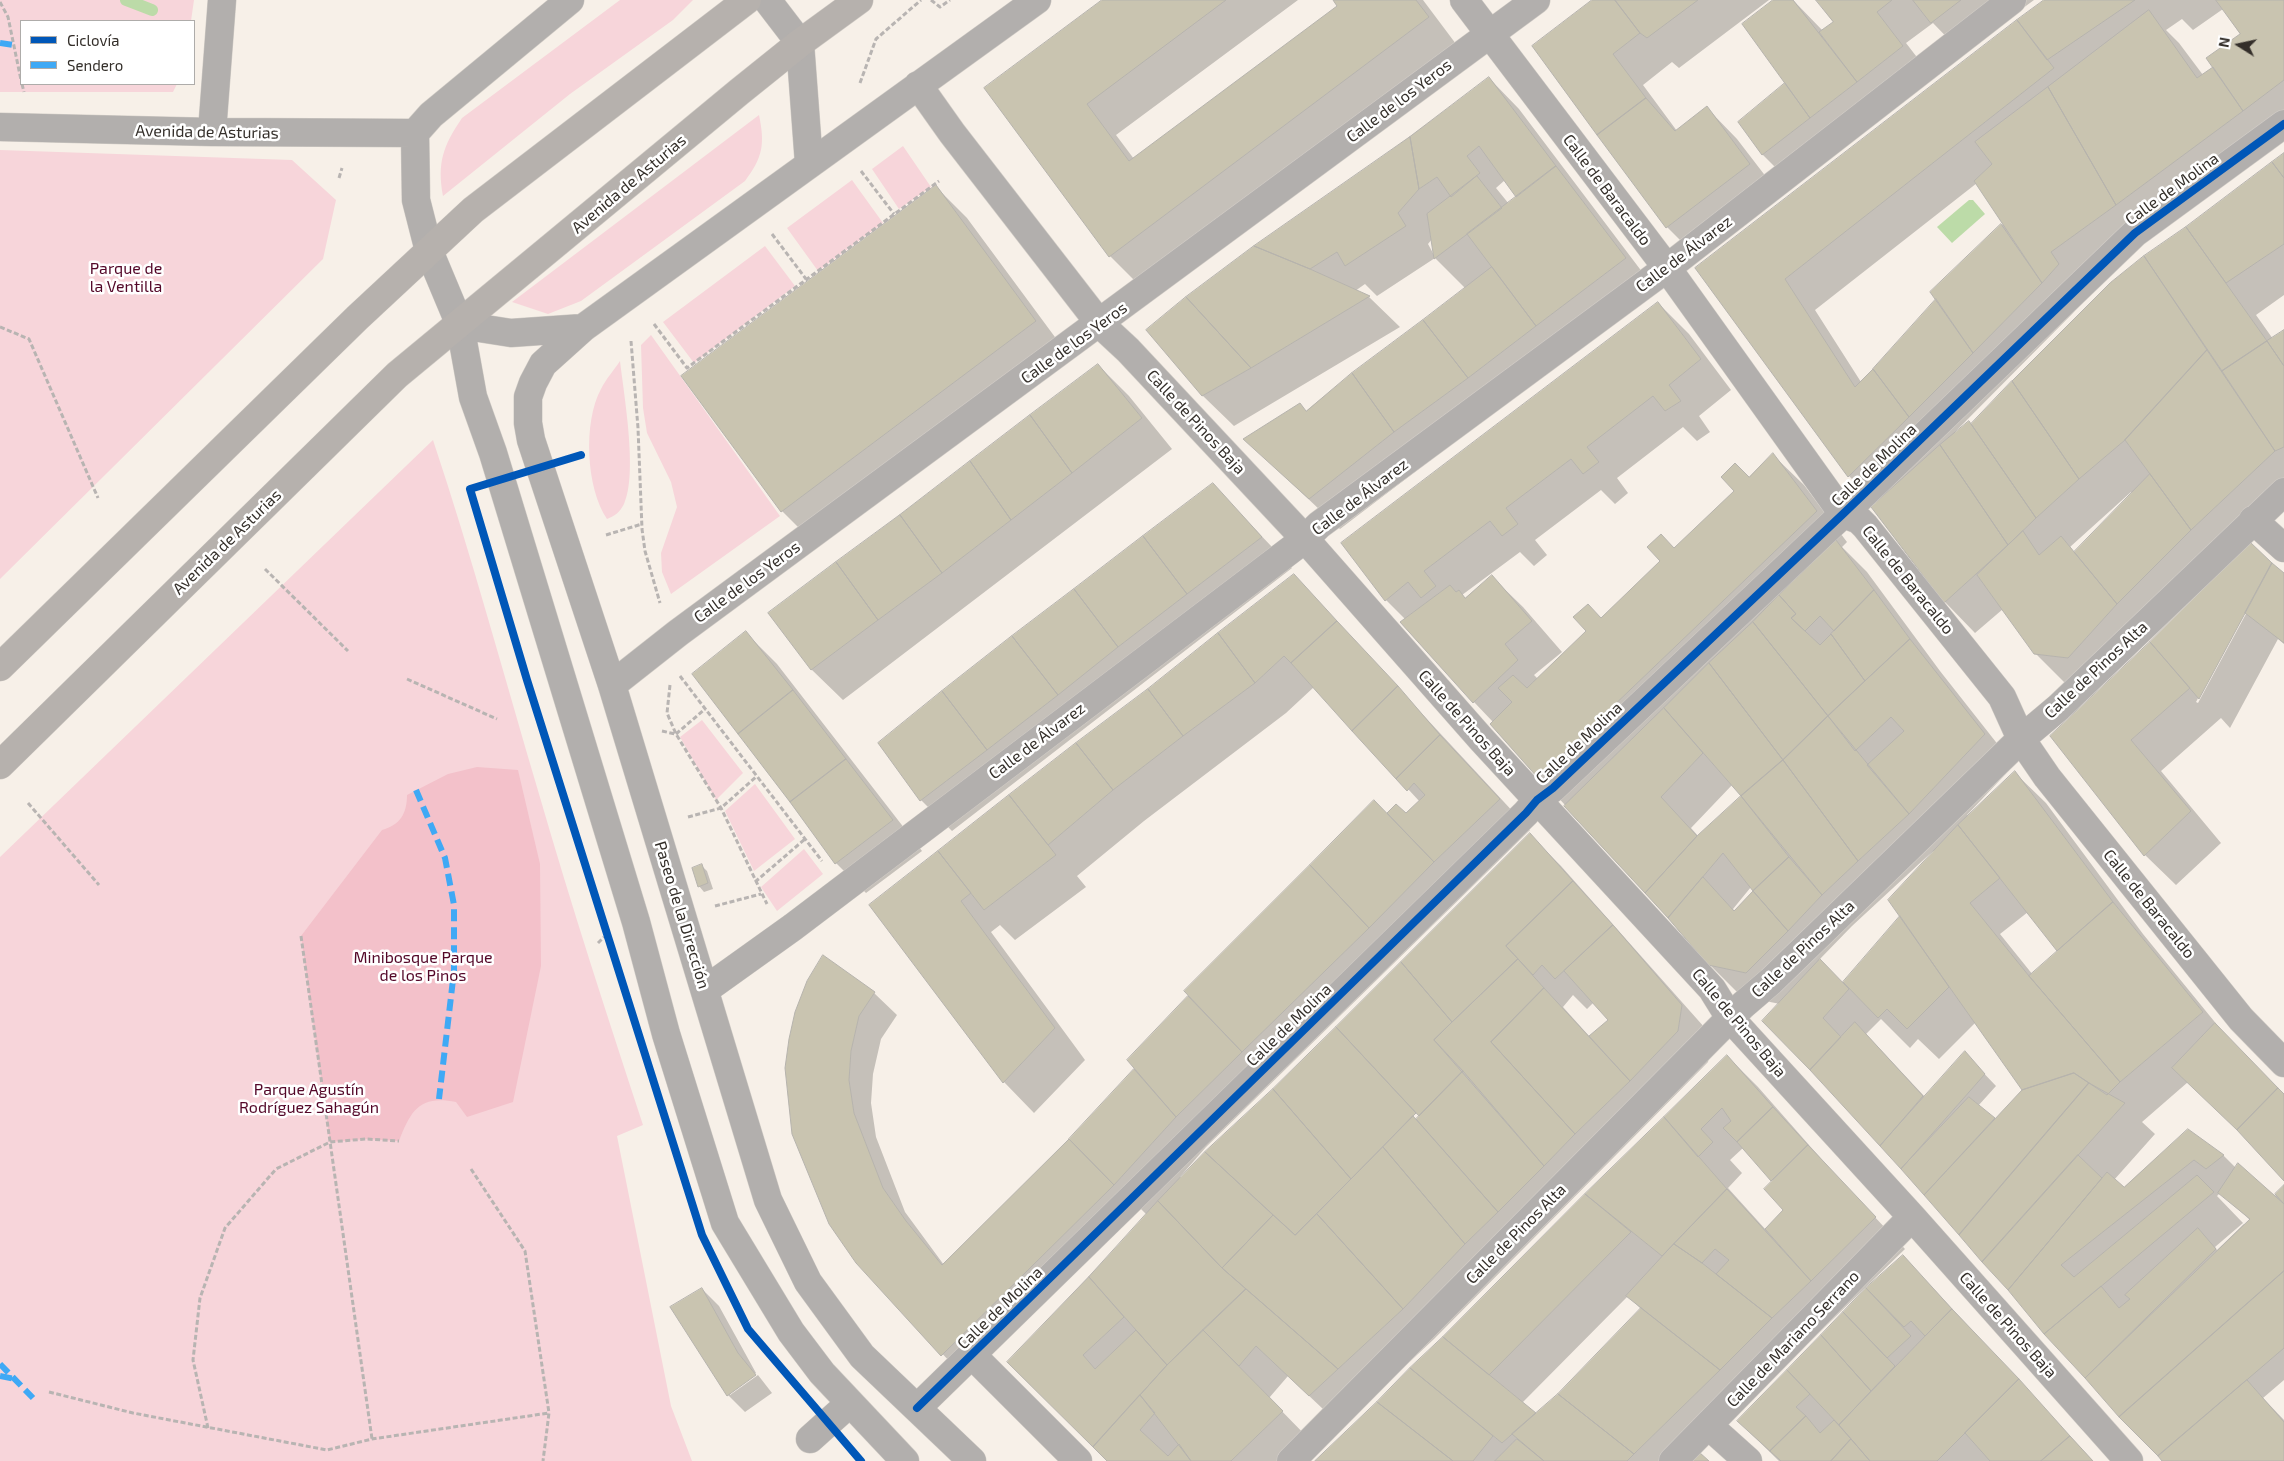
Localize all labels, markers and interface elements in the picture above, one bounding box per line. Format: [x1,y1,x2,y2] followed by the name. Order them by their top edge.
[20,20,195,85] legend
[2214,20,2264,70] north arrow
[67,31,119,49] text: Ciclovía
[2214,36,2233,49] text: N
[1343,55,1455,147] street label: Calle de los Yeros
[67,56,123,74] text: Sendero
[135,121,279,143] street label: Avenida de Asturias
[568,131,690,237] street label: Avenida de Asturias
[1559,131,1655,249] street label: Calle de Baracaldo
[2122,149,2222,229] street label: Calle de Molina
[1632,212,1736,296] street label: Calle de Álvarez
[90,259,162,297] park label: Parque de la Ventilla
[1017,298,1131,388] street label: Calle de los Yeros
[1143,366,1249,478] street label: Calle de Pinos Baja
[1827,420,1921,510] street label: Calle de Molina
[1308,455,1412,539] street label: Calle de Álvarez
[169,485,285,599] street label: Avenida de Asturias
[1858,522,1958,638] street label: Calle de Baracaldo
[690,537,804,627] street label: Calle de los Yeros
[2041,617,2151,723] street label: Calle de Pinos Alta
[1414,666,1520,780] street label: Calle de Pinos Baja
[1532,698,1626,788] street label: Calle de Molina
[985,699,1089,783] street label: Calle de Álvarez
[650,839,714,991] street label: Paseo de la Dirección
[2099,846,2199,962] street label: Calle de Baracaldo
[1748,896,1858,1002] street label: Calle de Pinos Alta
[353,948,493,986] park label: Minibosque Parque de los Pinos
[1688,965,1790,1081] street label: Calle de Pinos Baja
[1242,980,1336,1070] street label: Calle de Molina
[239,1080,379,1118] park label: Parque Agustín Rodríguez Sahagún
[1462,1180,1570,1288] street label: Calle de Pinos Alta
[953,1263,1047,1353] street label: Calle de Molina
[1723,1267,1863,1411] street label: Calle de Mariano Serrano
[1955,1268,2061,1382] street label: Calle de Pinos Baja

